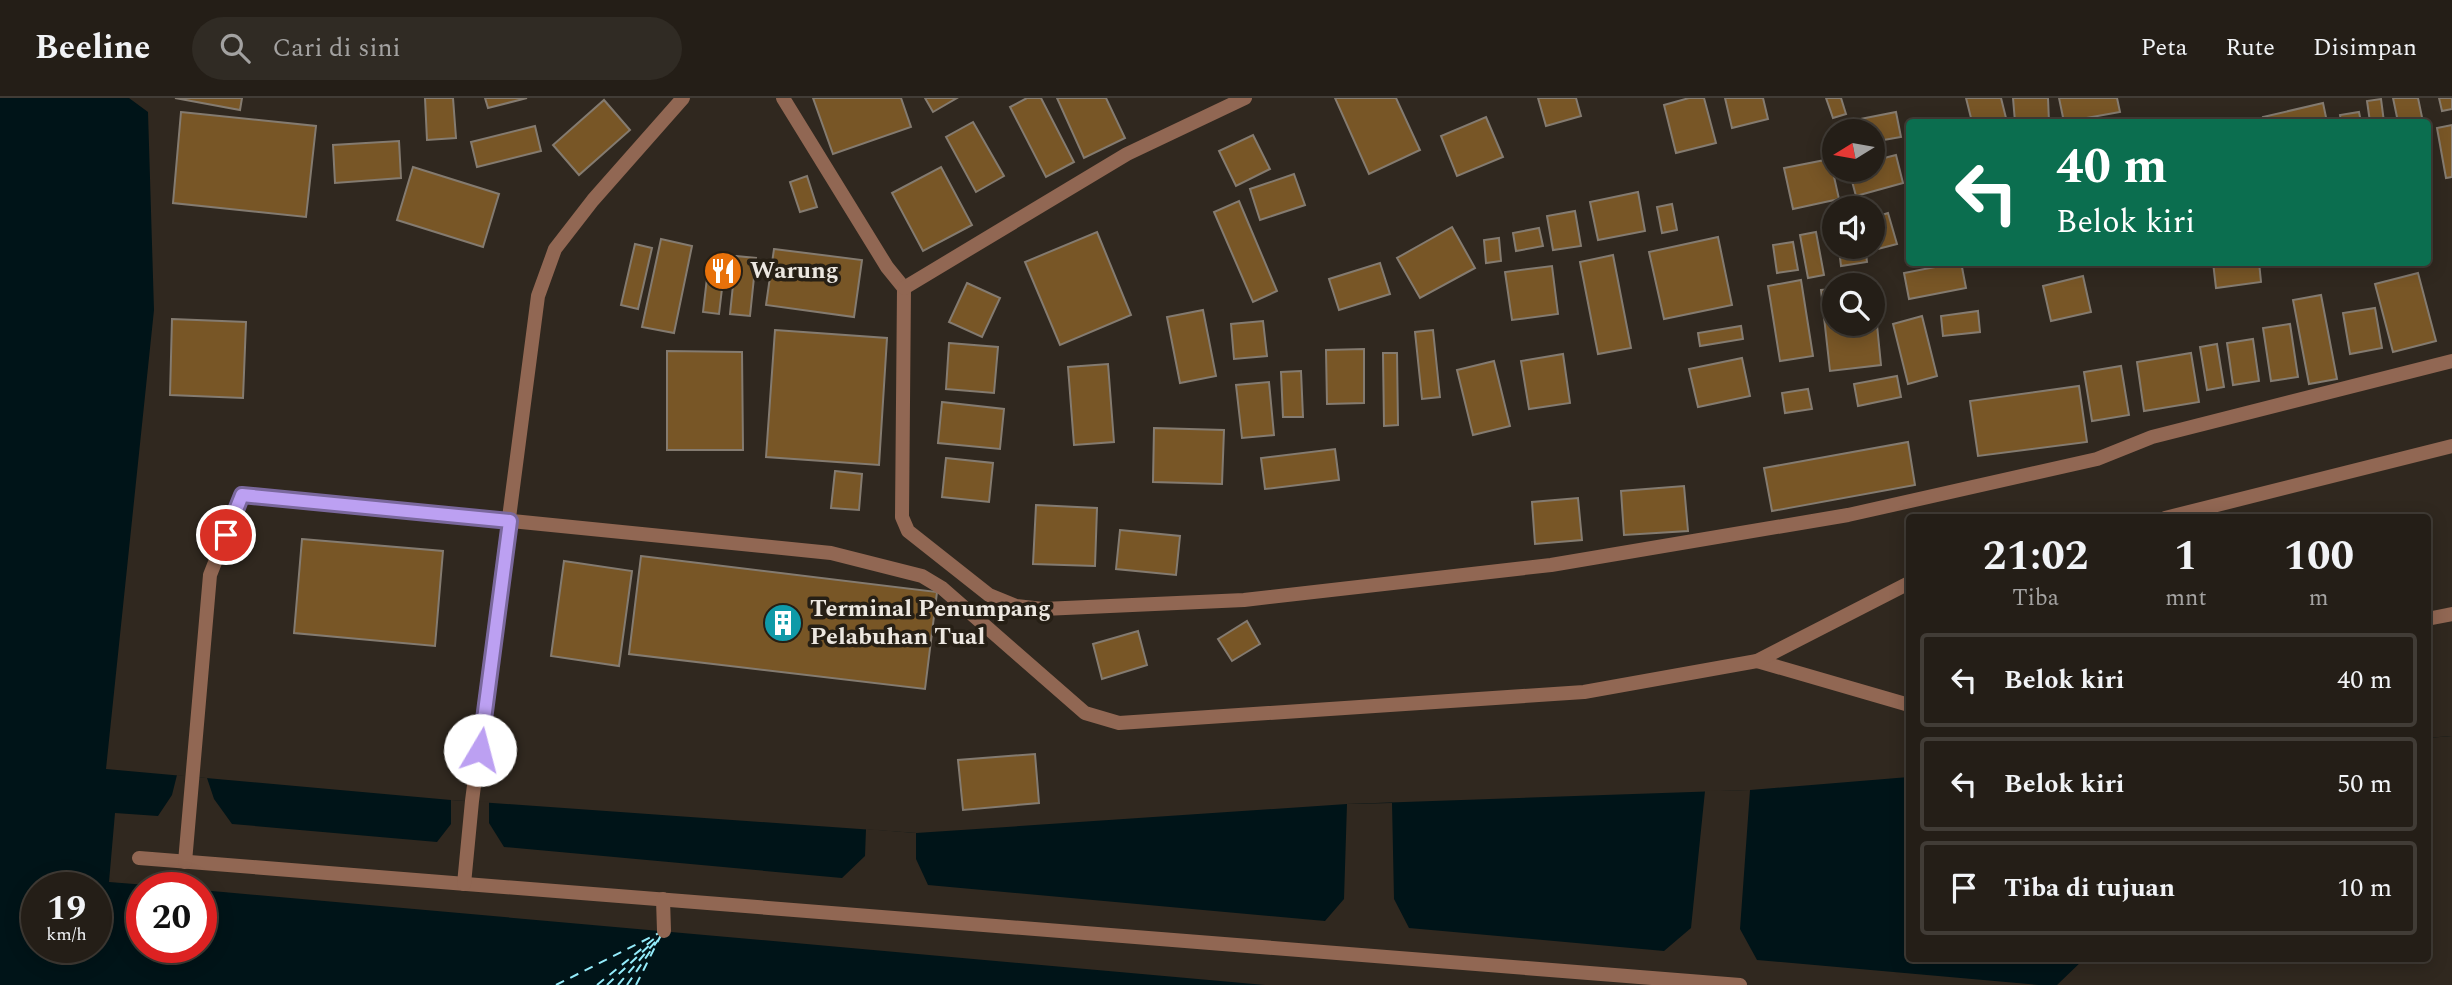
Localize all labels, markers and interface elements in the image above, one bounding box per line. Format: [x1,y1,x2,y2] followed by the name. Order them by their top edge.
[192,17,682,80] search box
[35,23,150,73] text: Beeline
[272,28,401,68] text: Cari di sini
[216,29,254,67] icon: search
[2141,30,2187,66] text: Peta
[2225,30,2275,66] text: Rute
[2313,30,2417,66] text: Disimpan
[1822,119,1885,182] north arrow
[1822,119,1885,336] map controls
[2056,130,2167,205] text: 40 m
[1941,147,2032,238] icon: left
[1822,196,1885,259] button: sound
[2056,198,2195,247] text: Belok kiri
[702,250,744,292] restaurant icon: Warung
[750,253,839,289] place label: Warung
[1822,273,1885,336] button: search
[196,505,256,565] pin
[207,516,245,554] icon: arrive
[1983,525,2088,588] text: 21:02
[2174,525,2198,588] text: 1
[2283,525,2354,588] text: 100
[2012,581,2059,616] text: Tiba
[2165,581,2207,616] text: mnt
[2309,581,2329,616] text: m
[810,591,1051,655] place label: Terminal Penumpang Pelabuhan Tual
[762,602,804,644] building icon: Terminal Penumpang Pelabuhan Tual
[2004,660,2124,700] text: Belok kiri
[2337,660,2392,700] text: 40 m
[1945,661,1983,699] icon: left
[443,713,517,787] position arrow
[2004,764,2124,804] text: Belok kiri
[2337,764,2392,804] text: 50 m
[1945,765,1983,803] icon: left
[2004,868,2175,908] text: Tiba di tujuan
[2337,868,2392,908] text: 10 m
[1945,869,1983,907] icon: arrive
[126,872,217,963] speed limit sign: 20
[47,882,86,935] text: 19
[46,921,87,948] text: km/h

